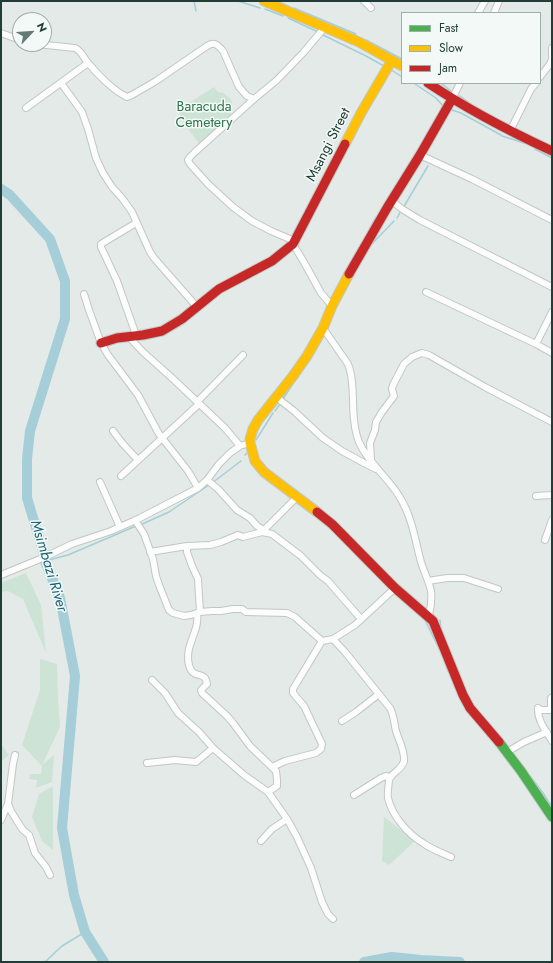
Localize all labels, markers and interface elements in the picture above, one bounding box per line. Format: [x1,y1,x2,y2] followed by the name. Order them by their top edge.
[12,12,52,52] north arrow
[401,12,541,84] legend
[439,19,458,37] text: Fast
[33,20,51,35] text: N
[439,39,463,57] text: Slow
[439,59,457,77] text: Jam
[176,100,232,132] park label: Baracuda Cemetery
[303,105,355,185] street label: Msangi Street
[26,518,70,614] water label: Msimbazi River

